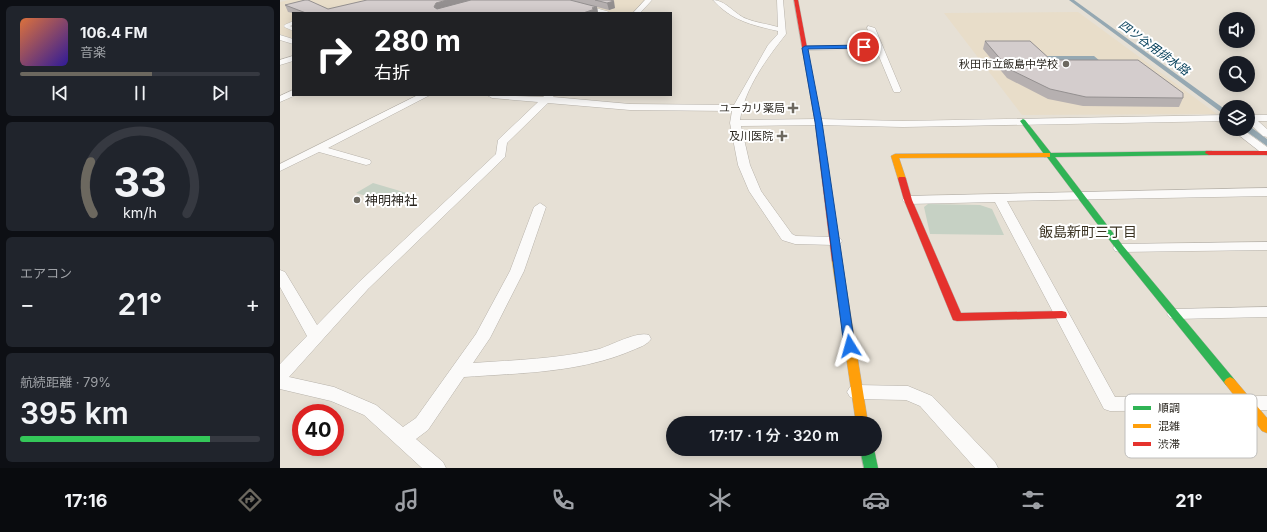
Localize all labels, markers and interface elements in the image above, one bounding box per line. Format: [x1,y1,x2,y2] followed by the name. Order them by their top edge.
[1219,12,1255,136] map controls
[1219,12,1255,48] button: sound
[1116,17,1193,79] water label: 四ツ谷用排水路
[80,23,147,42] text: 106.4 FM
[374,24,461,58] text: 280 m
[308,28,360,80] icon: right
[847,30,881,64] pin
[853,36,875,58] icon: arrive
[80,44,106,60] text: 音楽
[1219,56,1255,92] button: search
[959,57,1058,71] place label: 秋田市立飯島中学校
[1061,59,1071,69] marker: 秋田市立飯島中学校
[374,62,410,83] text: 右折
[49,82,71,104] icon: previous
[129,82,151,104] icon: pause
[209,82,231,104] icon: next
[1219,100,1255,136] button: layers
[719,101,785,115] place label: ユーカリ薬局
[788,103,798,113] marker: ユーカリ薬局
[729,129,773,143] place label: 及川医院
[776,130,788,142] marker: 及川医院
[113,157,167,207] text: 33
[365,192,417,208] place label: 神明神社
[352,195,362,205] marker: 神明神社
[123,204,157,221] text: km/h
[1039,223,1137,240] district label: 飯島新町三丁目
[20,265,72,281] text: エアコン
[117,286,163,322] text: 21°
[20,291,35,317] text: −
[245,291,260,317] text: +
[829,325,871,367] position arrow
[20,374,111,390] text: 航続距離 · 79%
[1125,394,1257,458] legend
[20,395,129,431] text: 395 km
[1158,401,1180,415] text: 順調
[292,404,344,456] speed limit sign: 40
[1158,419,1180,433] text: 混雑
[709,426,839,445] text: 17:17 · 1 分 · 320 m
[1158,437,1180,451] text: 渋滞
[236,486,264,514] icon: directions
[393,486,421,514] icon: music
[549,486,577,514] icon: phone
[706,486,734,514] icon: climate
[862,486,890,514] icon: car
[1019,486,1047,514] icon: filters
[64,490,107,511] text: 17:16
[1175,490,1203,511] text: 21°

